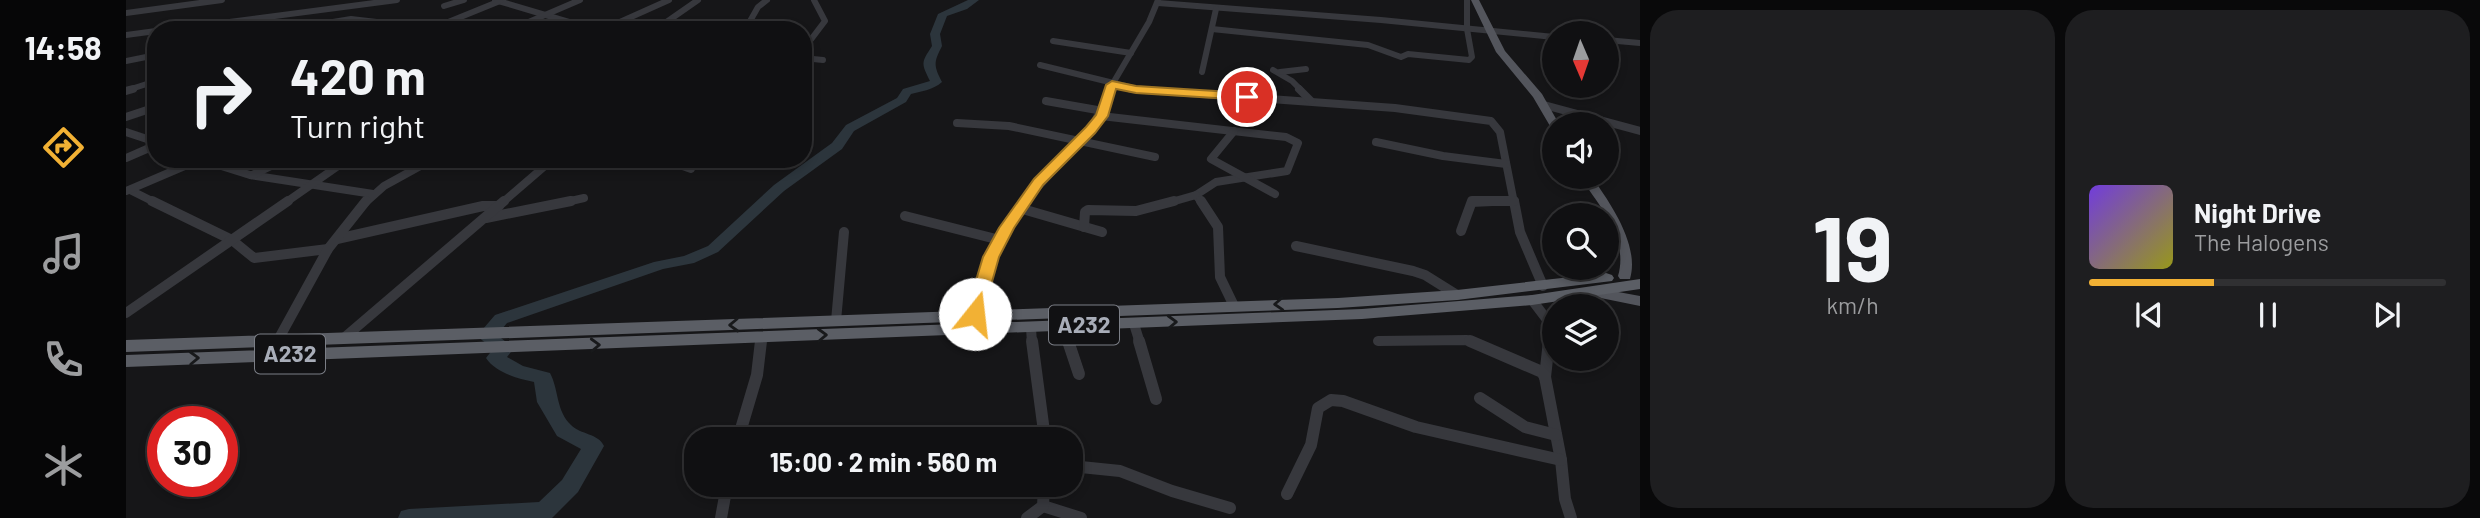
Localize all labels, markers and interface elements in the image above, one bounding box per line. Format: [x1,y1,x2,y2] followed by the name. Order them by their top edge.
[1542,21,1619,98] north arrow
[1542,21,1619,371] map controls
[25,28,101,66] text: 14:58
[290,46,426,105] text: 420 m
[175,49,266,140] icon: right
[1217,67,1277,127] pin
[1228,78,1266,116] icon: arrive
[290,106,425,144] text: Turn right
[1542,112,1619,189] button: sound
[39,123,88,172] icon: directions
[1812,191,1893,300] text: 19
[2194,197,2321,228] text: Night Drive
[1542,203,1619,280] button: search
[2194,228,2329,256] text: The Halogens
[39,229,88,278] icon: music
[938,277,1012,351] position arrow
[1826,291,1879,319] text: km/h
[1542,294,1619,371] button: layers
[1273,296,1284,311] one-way arrow
[2130,296,2168,334] icon: previous
[2249,296,2287,334] icon: pause
[2368,296,2406,334] icon: next
[1049,306,1119,344] road number: A232
[1167,315,1178,330] one-way arrow
[728,317,739,332] one-way arrow
[817,328,828,343] one-way arrow
[255,334,325,374] road number: A232
[39,335,88,384] icon: phone
[590,337,601,352] one-way arrow
[189,351,200,366] one-way arrow
[147,406,238,497] speed limit sign: 30
[39,441,88,490] icon: climate
[770,446,997,477] text: 15:00 · 2 min · 560 m

